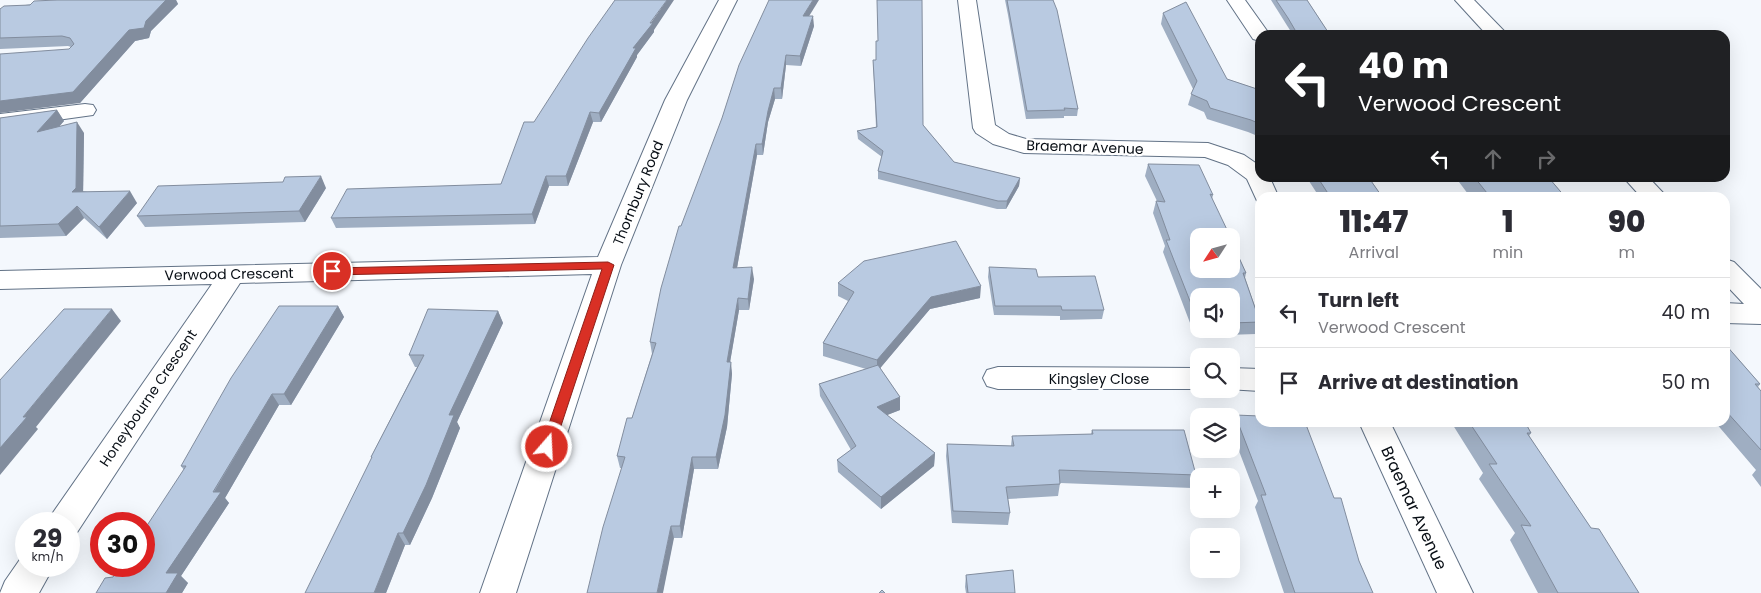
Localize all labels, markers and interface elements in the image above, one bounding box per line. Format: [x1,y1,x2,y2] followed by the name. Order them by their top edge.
[1358,41,1449,90] text: 40 m
[1275,50,1340,115] icon: left
[1358,88,1561,119] text: Verwood Crescent
[1026,135,1144,159] street label: Braemar Avenue
[608,138,668,248] street label: Thornbury Road
[1426,145,1454,173] icon: left
[1479,145,1507,173] icon: ahead
[1532,145,1560,173] icon: right
[1339,200,1408,243] text: 11:47
[1502,200,1514,243] text: 1
[1608,200,1646,243] text: 90
[1190,228,1240,278] north arrow
[1190,228,1240,578] map controls
[1349,241,1399,264] text: Arrival
[1493,241,1523,264] text: min
[1618,241,1635,264] text: m
[311,250,353,292] pin
[318,257,346,285] icon: arrive
[164,263,294,285] street label: Verwood Crescent
[1318,287,1399,314] text: Turn left
[1190,288,1240,338] button: sound
[1275,299,1303,327] icon: left
[1661,299,1710,326] text: 40 m
[1318,316,1466,339] text: Verwood Crescent
[95,326,201,470] street label: Honeybourne Crescent
[1190,348,1240,398] button: search
[1049,369,1150,389] street label: Kingsley Close
[1275,369,1303,397] icon: arrive
[1318,369,1519,396] text: Arrive at destination
[1661,369,1710,396] text: 50 m
[1190,408,1240,458] button: layers
[520,420,572,472] position arrow
[1375,442,1453,574] street label: Braemar Avenue
[1190,468,1240,518] button: +
[90,512,155,577] speed limit sign: 30
[33,521,62,556] text: 29
[1190,528,1240,578] button: −
[32,548,63,565] text: km/h

